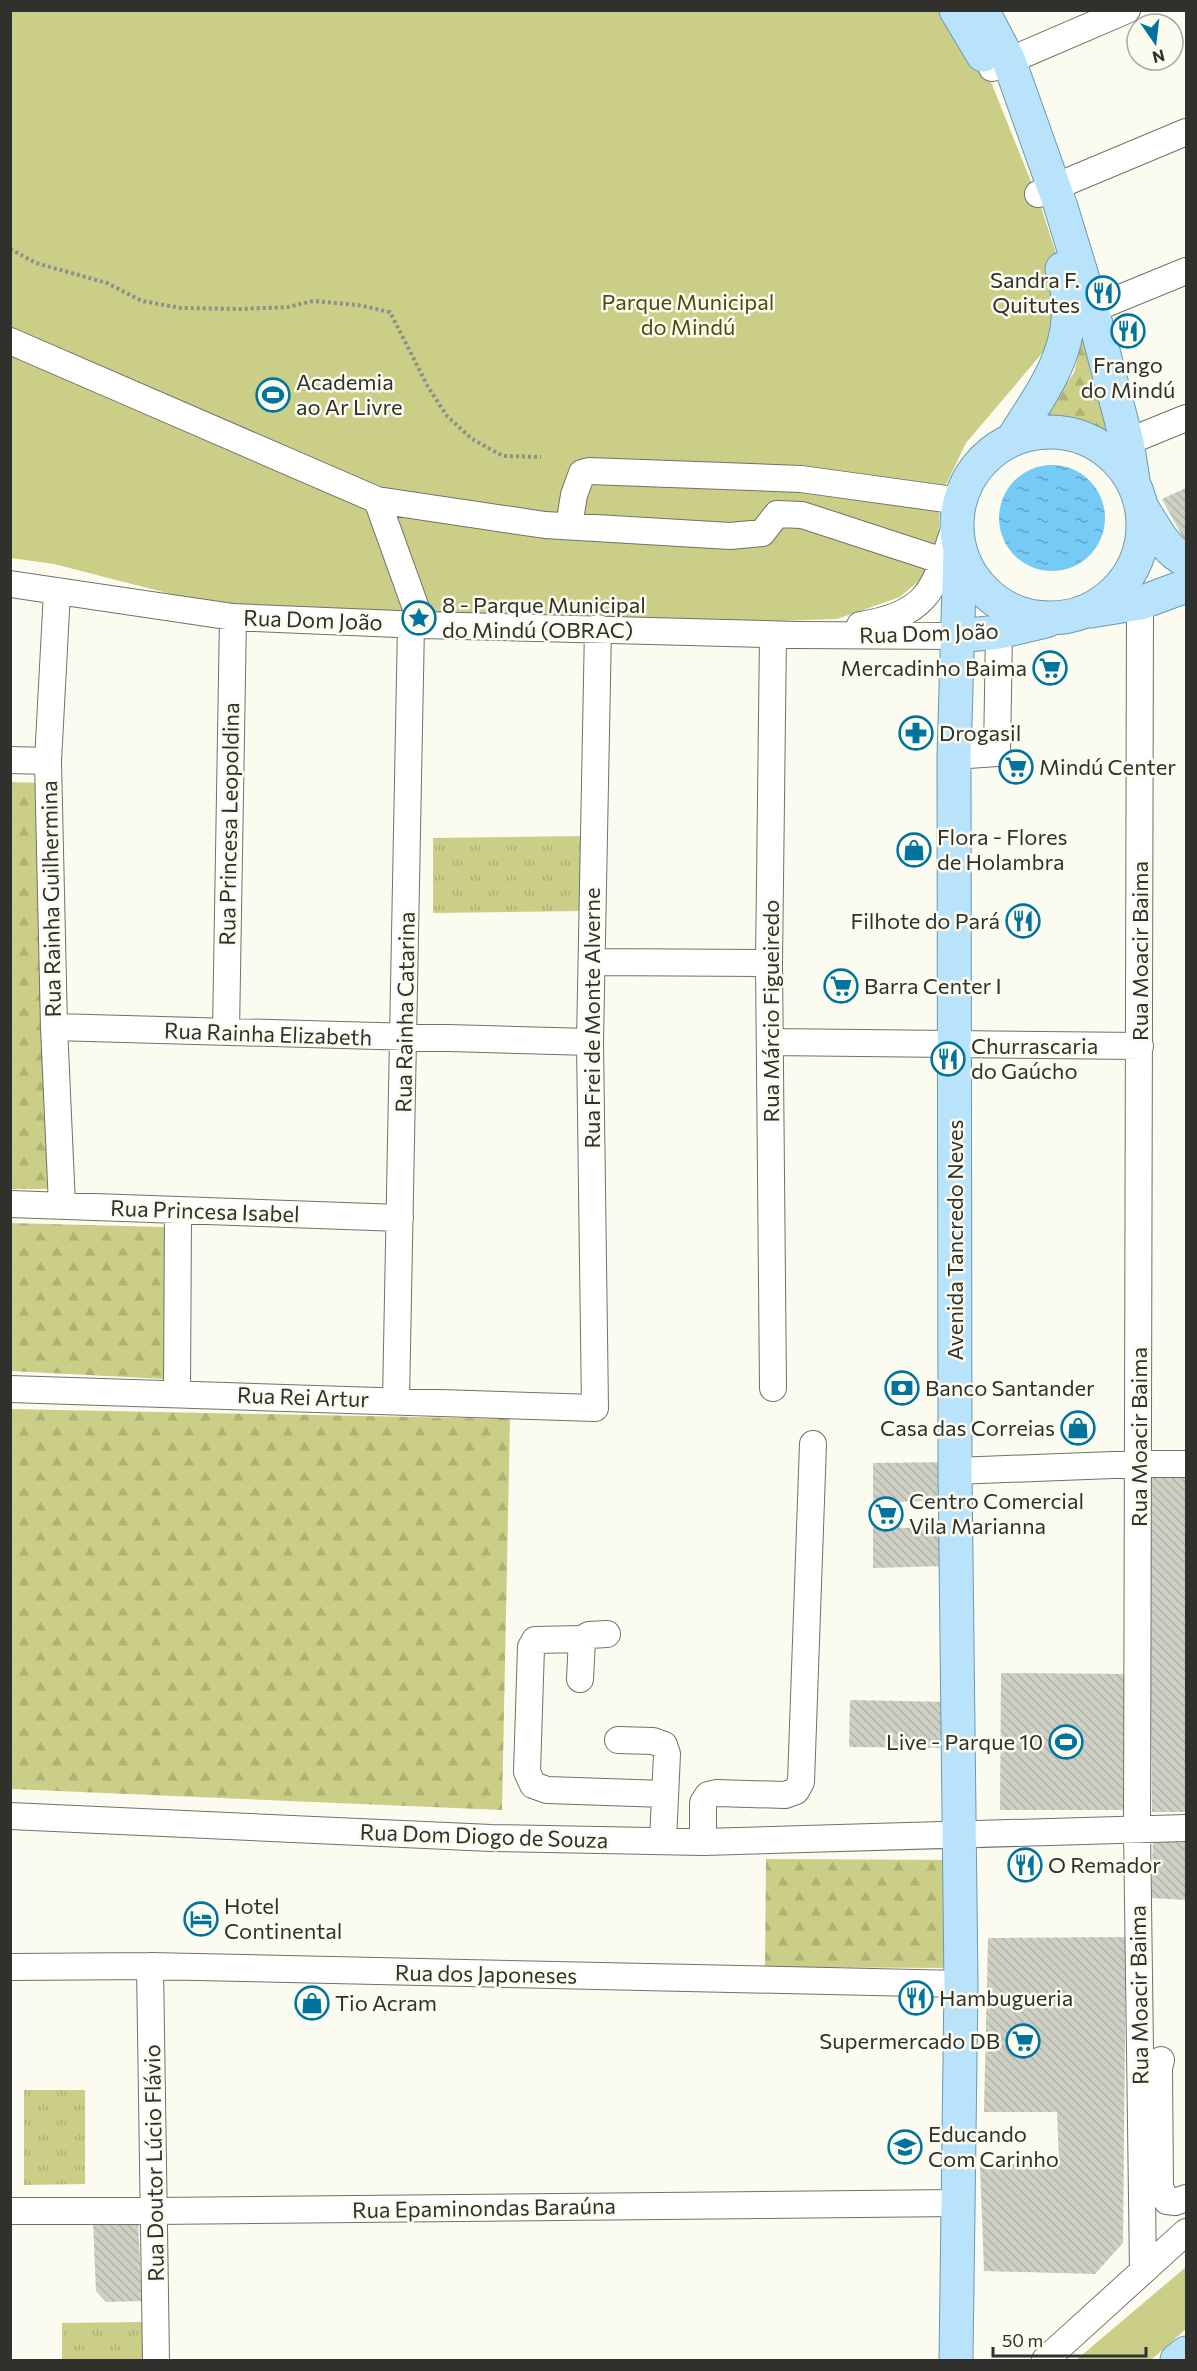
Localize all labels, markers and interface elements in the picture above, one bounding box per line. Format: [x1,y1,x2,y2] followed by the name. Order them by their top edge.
[1125,12,1185,72] north arrow
[1151,46,1167,68] text: N
[990,266,1080,318] place label: Sandra F. Quitutes
[1085,275,1121,311] restaurant icon: Sandra F. Quitutes
[602,288,774,340] park label: Parque Municipal do Mindú
[1110,313,1146,349] restaurant icon: Frango do Mindú
[1081,351,1175,403] place label: Frango do Mindú
[296,368,403,420] place label: Academia ao Ar Livre
[255,377,291,413] sports icon: Academia ao Ar Livre
[442,591,646,643] place label: 8 - Parque Municipal do Mindú (OBRAC)
[401,600,437,636] place icon: 8 - Parque Municipal do Mindú (OBRAC)
[243,604,383,635] street label: Rua Dom João
[859,617,999,648] street label: Rua Dom João
[1032,650,1068,686] supermarket icon: Mercadinho Baima
[841,654,1027,681] place label: Mercadinho Baima
[213,702,244,946] street label: Rua Princesa Leopoldina
[898,715,934,751] pharmacy icon: Drogasil
[939,719,1021,746] place label: Drogasil
[998,749,1034,785] supermarket icon: Mindú Center
[1039,753,1176,780] place label: Mindú Center
[35,780,66,1018] street label: Rua Rainha Guilhermina
[937,823,1068,875] place label: Flora - Flores de Holambra
[896,832,932,868] shop icon: Flora - Flores de Holambra
[1126,861,1153,1041] street label: Rua Moacir Baima
[578,887,605,1149] street label: Rua Frei de Monte Alverne
[757,900,784,1122] street label: Rua Márcio Figueiredo
[1005,903,1041,939] restaurant icon: Filhote do Pará
[851,907,1000,934] place label: Filhote do Pará
[389,911,420,1113] street label: Rua Rainha Catarina
[823,968,859,1004] supermarket icon: Barra Center I
[864,972,1002,999] place label: Barra Center I
[164,1016,373,1051] street label: Rua Rainha Elizabeth
[971,1032,1098,1084] place label: Churrascaria do Gaúcho
[930,1041,966,1077] restaurant icon: Churrascaria do Gaúcho
[941,1119,968,1361] street label: Avenida Tancredo Neves
[110,1194,300,1227] street label: Rua Princesa Isabel
[1125,1347,1152,1527] street label: Rua Moacir Baima
[884,1370,920,1406] bank icon: Banco Santander
[925,1374,1095,1401] place label: Banco Santander
[236,1381,370,1412] street label: Rua Rei Artur
[1060,1410,1096,1446] shop icon: Casa das Correias
[880,1414,1055,1441] place label: Casa das Correias
[909,1487,1084,1539] place label: Centro Comercial Vila Marianna
[868,1496,904,1532] supermarket icon: Centro Comercial Vila Marianna
[1048,1724,1084,1760] sports icon: Live - Parque 10
[886,1728,1043,1755] place label: Live - Parque 10
[359,1818,609,1853] street label: Rua Dom Diogo de Souza
[1007,1847,1043,1883] restaurant icon: O Remador
[1048,1851,1161,1878] place label: O Remador
[224,1892,342,1944] place label: Hotel Continental
[183,1901,219,1937] hotel icon: Hotel Continental
[1123,1905,1154,2085] street label: Rua Moacir Baima
[395,1958,577,1989] street label: Rua dos Japoneses
[898,1980,934,2016] restaurant icon: Hambugueria
[939,1984,1073,2011] place label: Hambugueria
[294,1985,330,2021] shop icon: Tio Acram
[335,1989,437,2016] place label: Tio Acram
[1005,2023,1041,2059] supermarket icon: Supermercado DB
[819,2027,1000,2054] place label: Supermercado DB
[138,2044,169,2282] street label: Rua Doutor Lúcio Flávio
[928,2120,1059,2172] place label: Educando Com Carinho
[887,2129,923,2165] school or university icon: Educando Com Carinho
[352,2192,616,2223] street label: Rua Epaminondas Baraúna
[993,2320,1146,2358] scale bar
[1002,2329,1043,2351] text: 50 m

